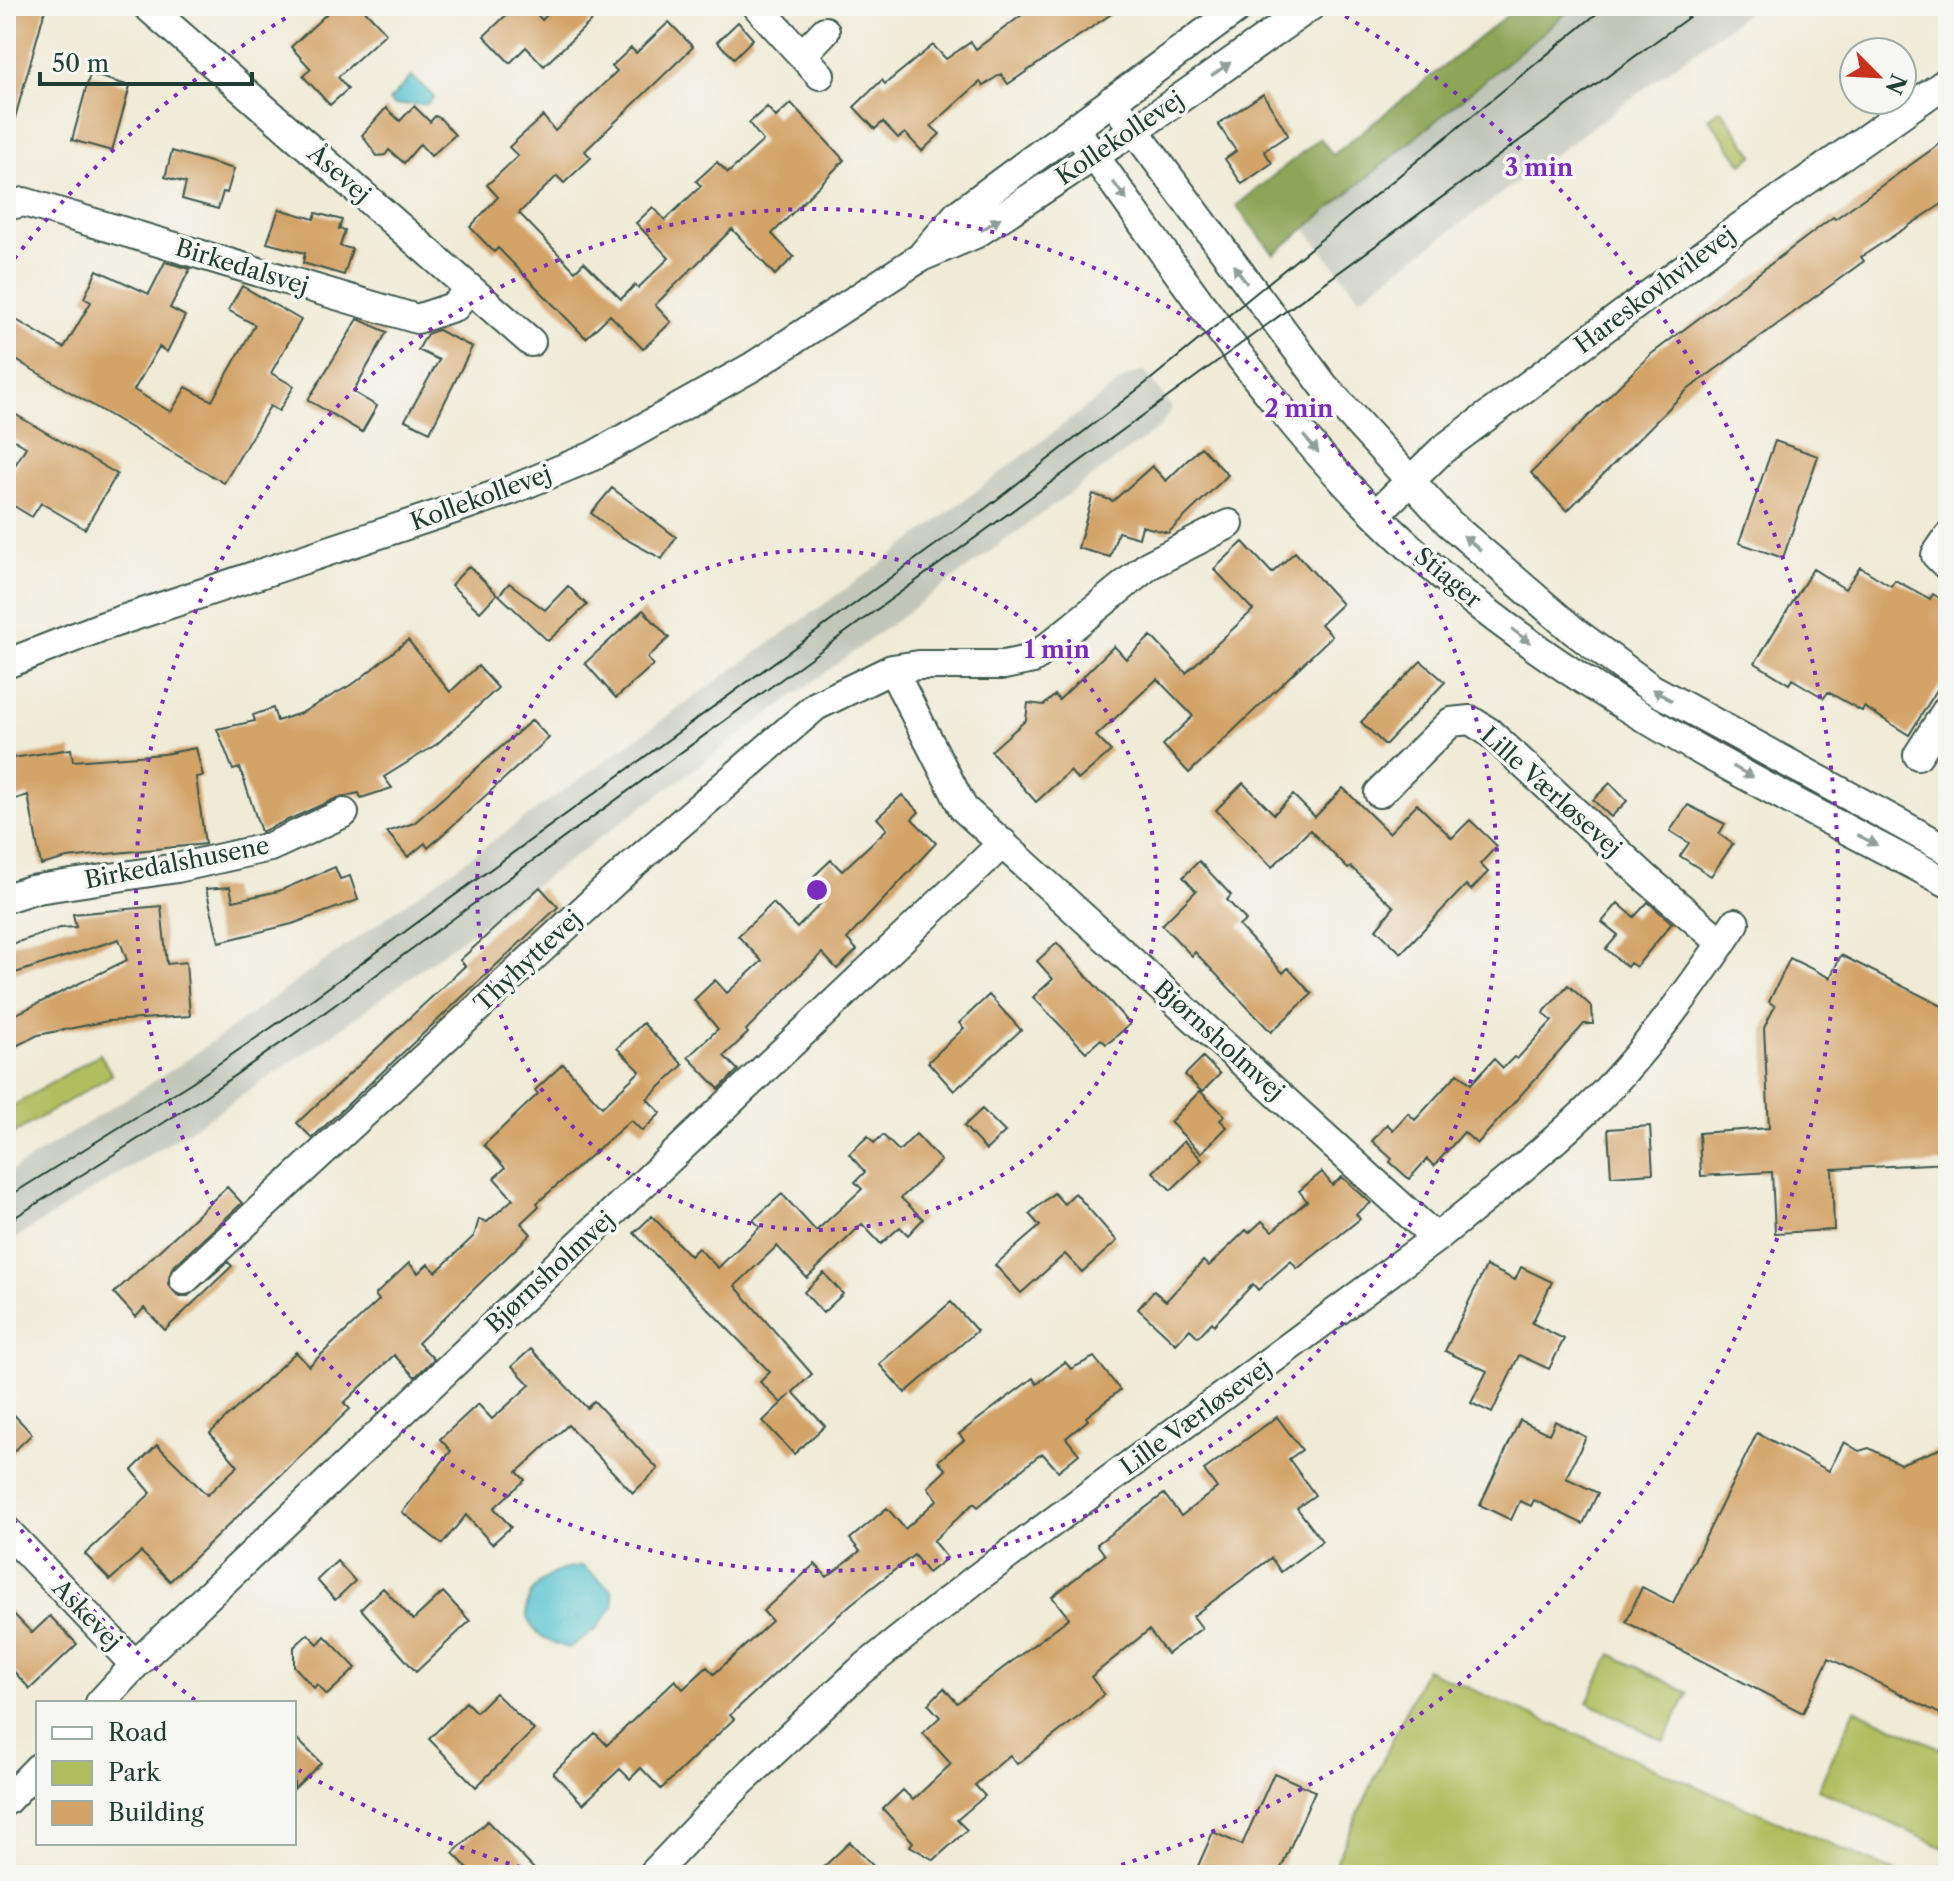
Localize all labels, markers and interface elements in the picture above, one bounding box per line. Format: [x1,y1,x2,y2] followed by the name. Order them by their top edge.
[40,36,252,86] scale bar
[1838,36,1918,116] north arrow
[52,49,109,78] text: 50 m
[1210,62,1231,78] one-way arrow
[1880,70,1912,98] text: N
[1050,84,1189,191] street label: Kollekollevej
[301,138,377,209] street label: Åsevej
[1505,153,1574,182] text: 3 min
[1112,180,1127,201] one-way arrow
[981,217,1002,232] one-way arrow
[1569,220,1741,360] street label: Hareskovhvilevej
[172,233,312,301] street label: Birkedalsvej
[1233,263,1248,284] one-way arrow
[1264,394,1334,423] text: 2 min
[1302,434,1320,453] one-way arrow
[406,459,555,536] street label: Kollekollevej
[1463,535,1482,553] one-way arrow
[1409,541,1488,614] street label: Stiager
[1511,628,1531,644] one-way arrow
[1024,635,1090,664] text: 1 min
[1651,688,1673,702] one-way arrow
[1475,721,1628,863] street label: Lille Værløsevej
[1732,764,1754,778] one-way arrow
[82,830,272,895] street label: Birkedalshusene
[1855,833,1878,846] one-way arrow
[803,876,831,904] centre of rings
[468,904,587,1018] street label: Thyhyttevej
[1148,974,1290,1106] street label: Bjørnsholmvej
[479,1205,620,1339] street label: Bjørnsholmvej
[1115,1352,1277,1481] street label: Lille Værløsevej
[46,1573,128,1656] street label: Askevej
[36,1701,296,1845] legend
[108,1718,168,1747] text: Road
[108,1758,161,1787] text: Park
[108,1798,204,1827] text: Building

